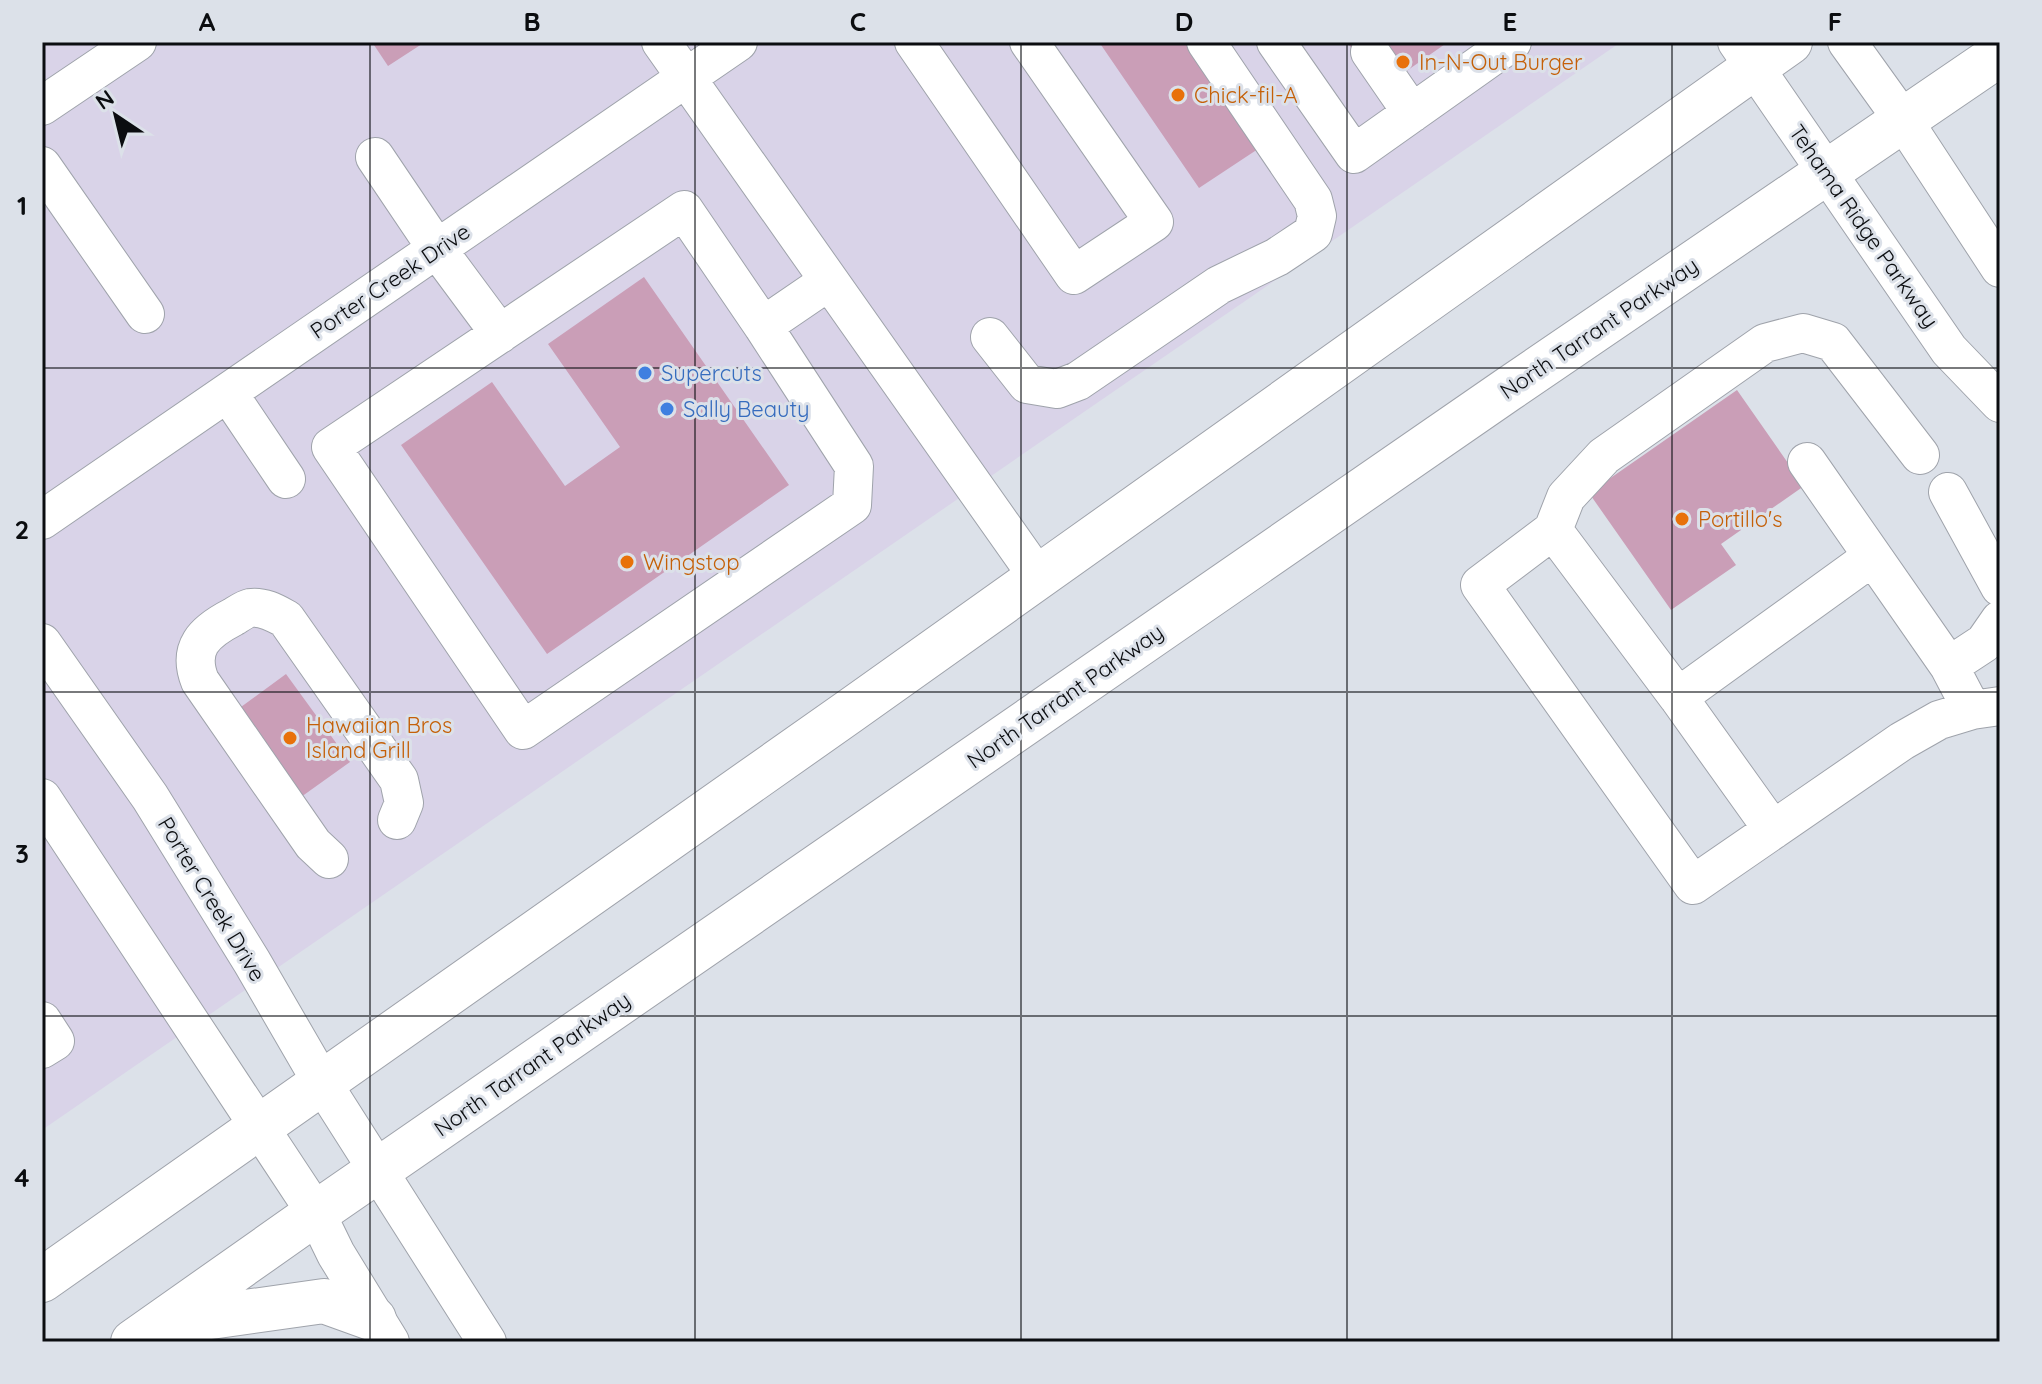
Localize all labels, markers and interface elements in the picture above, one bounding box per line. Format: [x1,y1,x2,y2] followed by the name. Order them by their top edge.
[199,5,216,38] text: A
[523,5,541,38] text: B
[850,5,866,38] text: C
[1175,5,1193,38] text: D
[1503,5,1517,38] text: E
[1828,5,1842,38] text: F
[1419,48,1583,76] place label: In-N-Out Burger
[1394,53,1412,71] marker: In-N-Out Burger
[76,76,156,156] north arrow
[1194,81,1298,109] place label: Chick-fil-A
[90,84,119,116] text: N
[1169,86,1187,104] marker: Chick-fil-A
[1783,119,1945,333] street label: Tehama Ridge Parkway
[17,189,27,222] text: 1
[305,217,475,345] street label: Porter Creek Drive
[1494,251,1704,405] street label: North Tarrant Parkway
[661,359,762,387] place label: Supercuts
[636,364,654,382] marker: Supercuts
[683,395,809,423] place label: Sally Beauty
[658,400,676,418] marker: Sally Beauty
[1698,505,1783,533] place label: Portillo's
[1673,510,1691,528] marker: Portillo's
[15,513,29,546] text: 2
[643,548,739,576] place label: Wingstop
[618,553,636,571] marker: Wingstop
[961,618,1169,774] street label: North Tarrant Parkway
[306,711,452,764] place label: Hawaiian Bros Island Grill
[281,729,299,747] marker: Hawaiian Bros Island Grill
[152,812,272,986] street label: Porter Creek Drive
[15,837,29,870] text: 3
[428,986,636,1142] street label: North Tarrant Parkway
[14,1161,30,1194] text: 4

